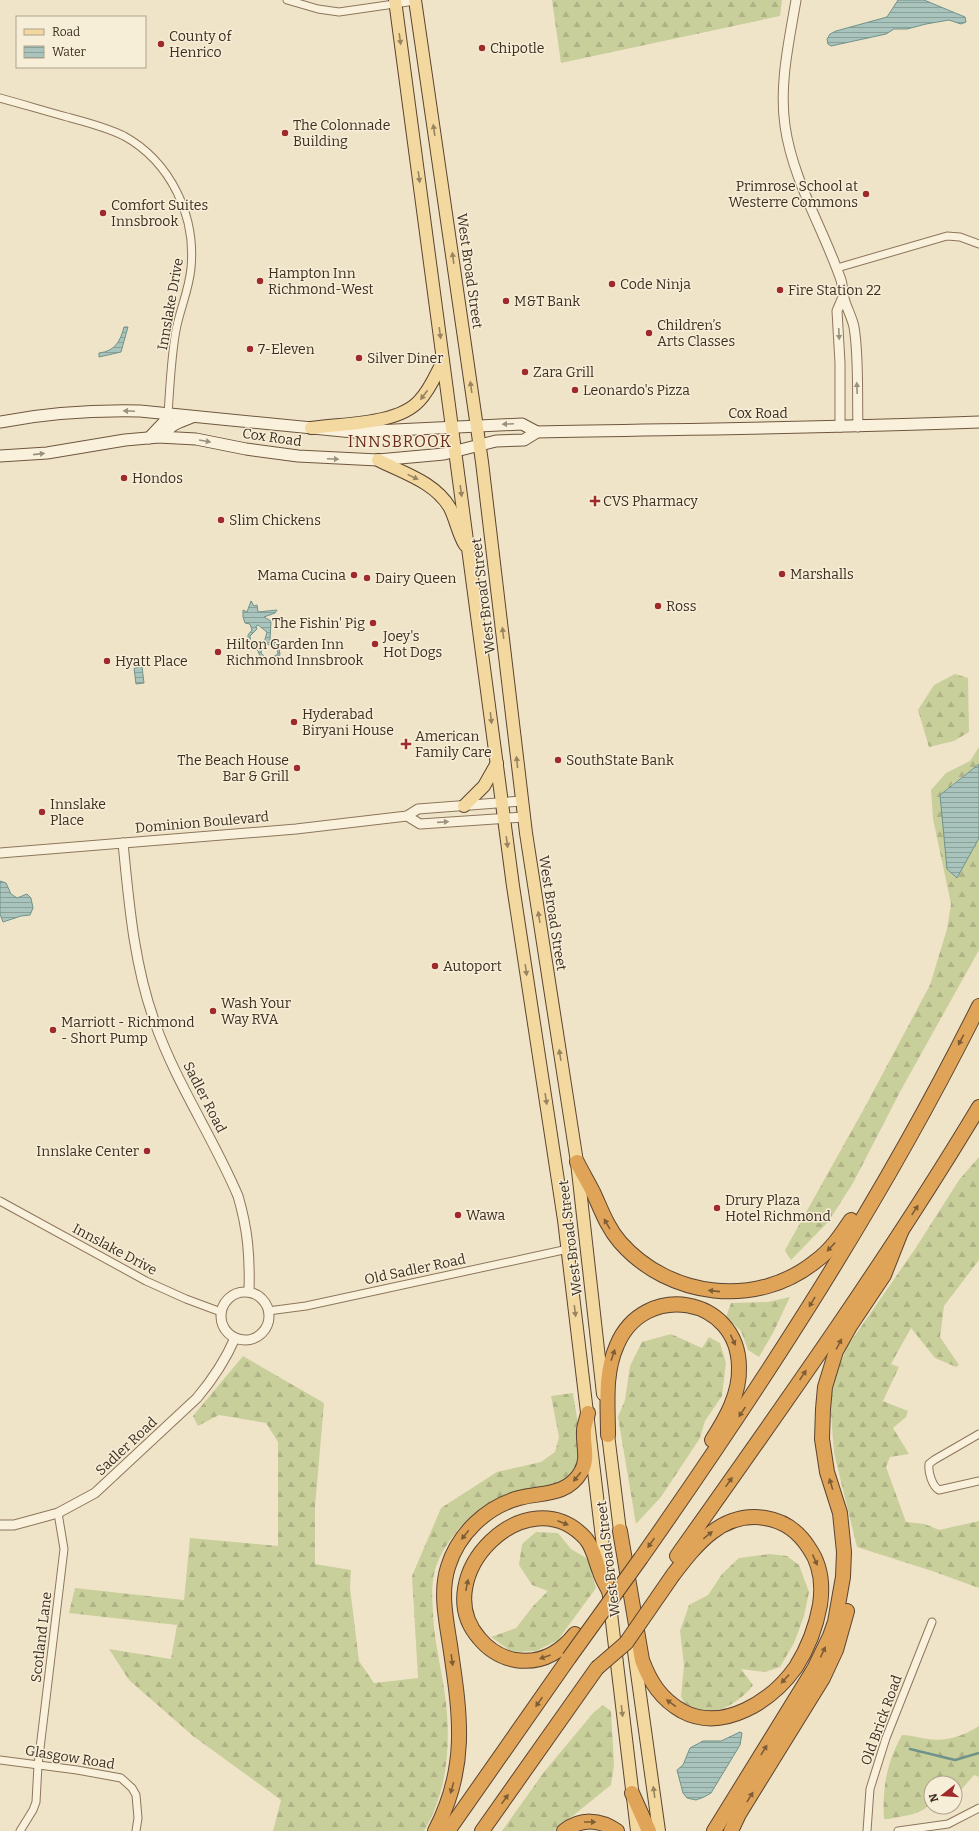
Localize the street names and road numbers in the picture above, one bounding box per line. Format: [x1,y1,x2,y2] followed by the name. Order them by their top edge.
[453,212,486,330] street label: West Broad Street
[154,257,187,351] street label: Innslake Drive
[728,405,788,422] street label: Cox Road
[241,425,303,450] street label: Cox Road
[468,537,499,655] street label: West Broad Street
[134,808,270,837] street label: Dominion Boulevard
[535,854,570,972] street label: West Broad Street
[179,1059,230,1136] street label: Sadler Road
[555,1179,586,1297] street label: West Broad Street
[70,1220,160,1279] street label: Innslake Drive
[363,1250,467,1289] street label: Old Sadler Road
[92,1414,161,1479] street label: Sadler Road
[593,1500,624,1618] street label: West Broad Street
[27,1591,55,1683] street label: Scotland Lane
[857,1673,906,1768] street label: Old Brick Road
[24,1742,116,1773] street label: Glasgow Road

